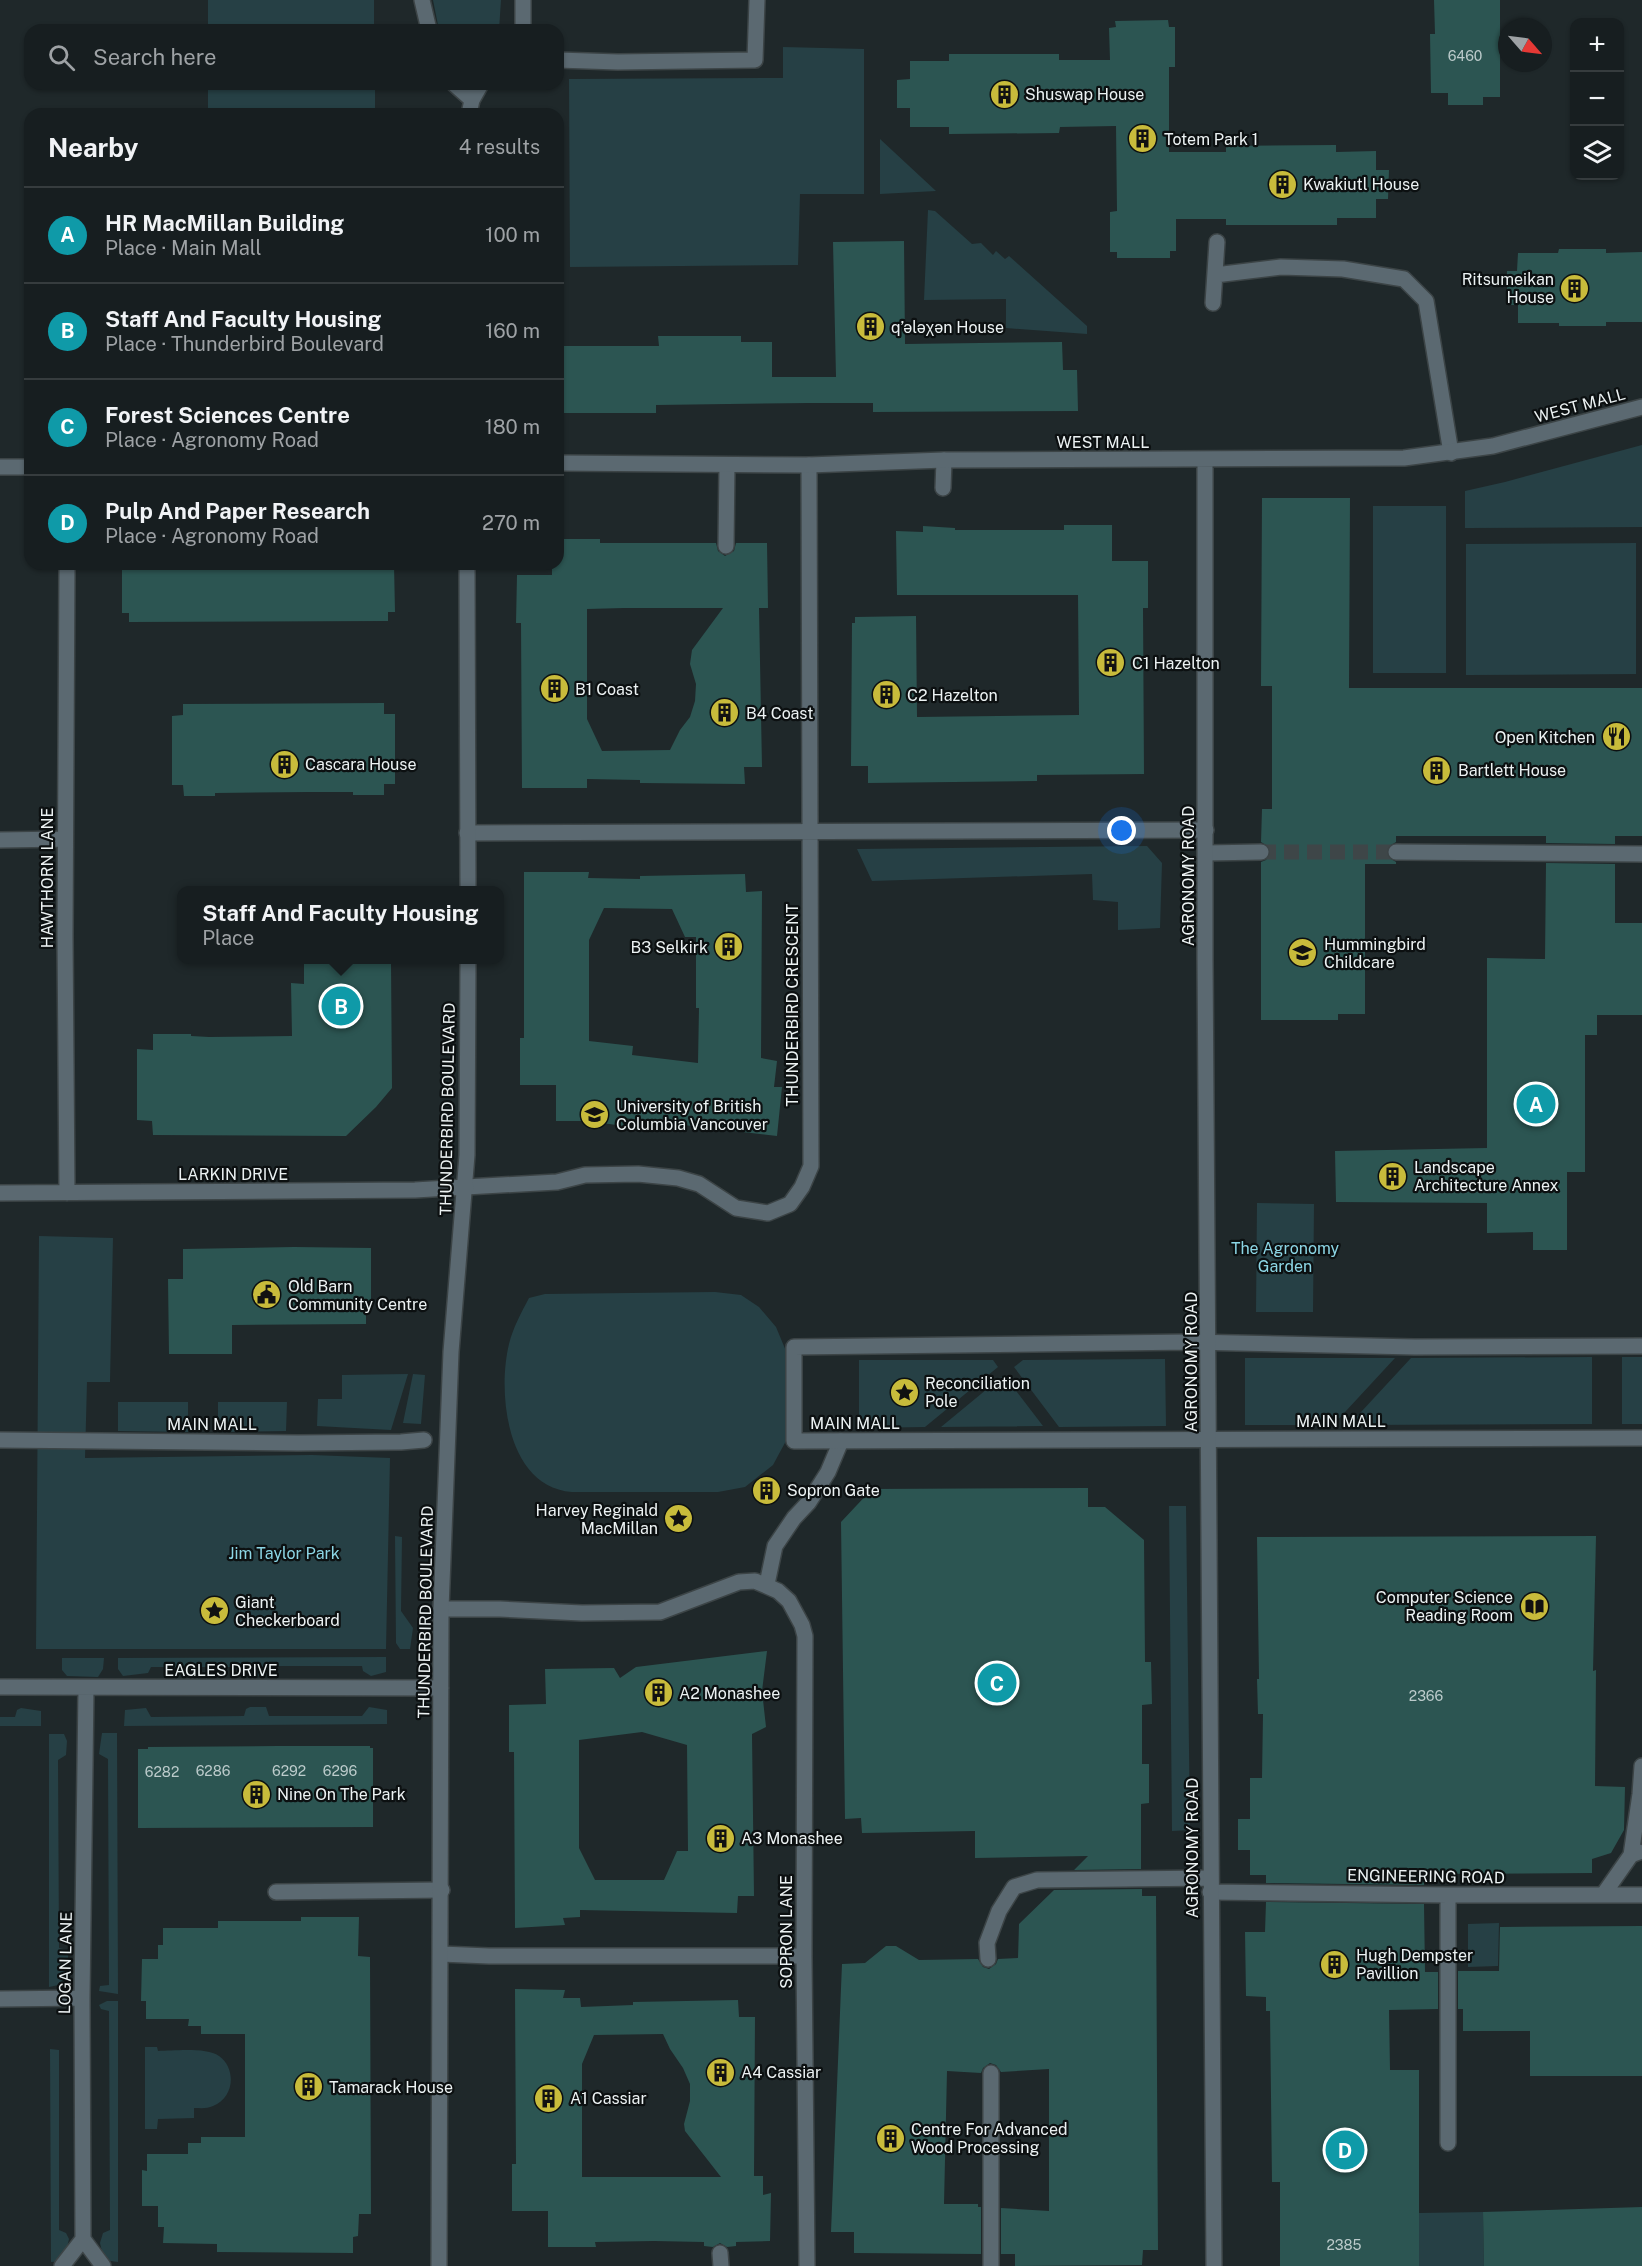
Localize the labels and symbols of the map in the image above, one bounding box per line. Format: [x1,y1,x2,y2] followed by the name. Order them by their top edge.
[1498,18,1552,72] north arrow
[1448,48,1482,64] house number: 6460
[988,78,1020,110] building icon: Shuswap House
[1025,85,1144,104] place label: Shuswap House
[1127,123,1159,155] building icon: Totem Park 1
[1164,130,1258,149] place label: Totem Park 1
[1266,168,1298,200] building icon: Kwakiutl House
[1303,175,1419,194] place label: Kwakiutl House
[1462,270,1554,307] place label: Ritsumeikan House
[1559,272,1591,304] building icon: Ritsumeikan House
[854,311,886,343] building icon: q’ələχən House
[891,318,1004,337] place label: q’ələχən House
[1533,384,1628,427] street label: WEST MALL
[1056,433,1150,452] street label: WEST MALL
[1095,647,1127,679] building icon: C1 Hazelton
[1132,654,1220,673] place label: C1 Hazelton
[538,673,570,705] building icon: B1 Coast
[870,679,902,711] building icon: C2 Hazelton
[575,680,639,699] place label: B1 Coast
[907,686,998,705] place label: C2 Hazelton
[709,697,741,729] building icon: B4 Coast
[746,704,814,723] place label: B4 Coast
[1600,721,1632,753] restaurant icon: Open Kitchen
[1495,728,1595,747] place label: Open Kitchen
[268,748,300,780] building icon: Cascara House
[1421,754,1453,786] building icon: Bartlett House
[305,755,417,774] place label: Cascara House
[1458,761,1566,780] place label: Bartlett House
[1179,806,1198,946] street label: AGRONOMY ROAD
[38,808,57,948] street label: HAWTHORN LANE
[1107,816,1136,845] your location
[783,903,802,1107] street label: THUNDERBIRD CRESCENT
[713,931,745,963] building icon: B3 Selkirk
[1324,935,1426,972] place label: Hummingbird Childcare
[1287,937,1319,969] school or university icon: Hummingbird Childcare
[630,938,708,957] place label: B3 Selkirk
[322,984,360,1028] pin: B
[436,1002,459,1216] street label: THUNDERBIRD BOULEVARD
[1516,1082,1556,1126] pin: A
[616,1097,768,1134] place label: University of British Columbia Vancouver
[579,1099,611,1131] school or university icon: University of British Columbia Vancouver
[1414,1158,1559,1195] place label: Landscape Architecture Annex
[1377,1160,1409,1192] building icon: Landscape Architecture Annex
[178,1165,288,1184] street label: LARKIN DRIVE
[1231,1239,1340,1276] park label: The Agronomy Garden
[288,1277,427,1314] place label: Old Barn Community Centre
[251,1279,283,1311] public building icon: Old Barn Community Centre
[1182,1292,1201,1432] street label: AGRONOMY ROAD
[925,1374,1030,1411] place label: Reconciliation Pole
[888,1376,920,1408] place icon: Reconciliation Pole
[1296,1412,1386,1431] street label: MAIN MALL
[810,1414,900,1433] street label: MAIN MALL
[167,1415,257,1434] street label: MAIN MALL
[750,1474,782,1506] building icon: Sopron Gate
[787,1481,880,1500] place label: Sopron Gate
[536,1501,658,1538] place label: Harvey Reginald MacMillan
[663,1503,695,1535] place icon: Harvey Reginald MacMillan
[414,1505,437,1719] street label: THUNDERBIRD BOULEVARD
[228,1544,340,1563] park label: Jim Taylor Park
[1376,1588,1513,1625] place label: Computer Science Reading Room
[1518,1590,1550,1622] library icon: Computer Science Reading Room
[235,1593,340,1630] place label: Giant Checkerboard
[198,1595,230,1627] place icon: Giant Checkerboard
[978,1660,1016,1706] pin: C
[164,1661,278,1680] street label: EAGLES DRIVE
[642,1677,674,1709] building icon: A2 Monashee
[679,1684,780,1703] place label: A2 Monashee
[1409,1688,1443,1704] house number: 2366
[196,1763,231,1779] house number: 6286
[272,1763,306,1779] house number: 6292
[323,1763,357,1779] house number: 6296
[145,1764,179,1780] house number: 6282
[240,1778,272,1810] building icon: Nine On The Park
[1183,1778,1202,1918] street label: AGRONOMY ROAD
[277,1785,406,1804] place label: Nine On The Park
[704,1822,736,1854] building icon: A3 Monashee
[741,1829,843,1848] place label: A3 Monashee
[1347,1866,1505,1887] street label: ENGINEERING ROAD
[777,1875,796,1989] street label: SOPRON LANE
[55,1912,76,2014] street label: LOGAN LANE
[1356,1946,1473,1983] place label: Hugh Dempster Pavillion
[1319,1948,1351,1980] building icon: Hugh Dempster Pavillion
[704,2056,736,2088] building icon: A4 Cassiar
[741,2063,821,2082] place label: A4 Cassiar
[292,2071,324,2103] building icon: Tamarack House
[329,2078,453,2097] place label: Tamarack House
[533,2082,565,2114] building icon: A1 Cassiar
[570,2089,647,2108] place label: A1 Cassiar
[911,2120,1068,2157] place label: Centre For Advanced Wood Processing
[874,2122,906,2154] building icon: Centre For Advanced Wood Processing
[1326,2128,1364,2172] pin: D
[1326,2237,1362,2253] house number: 2385

